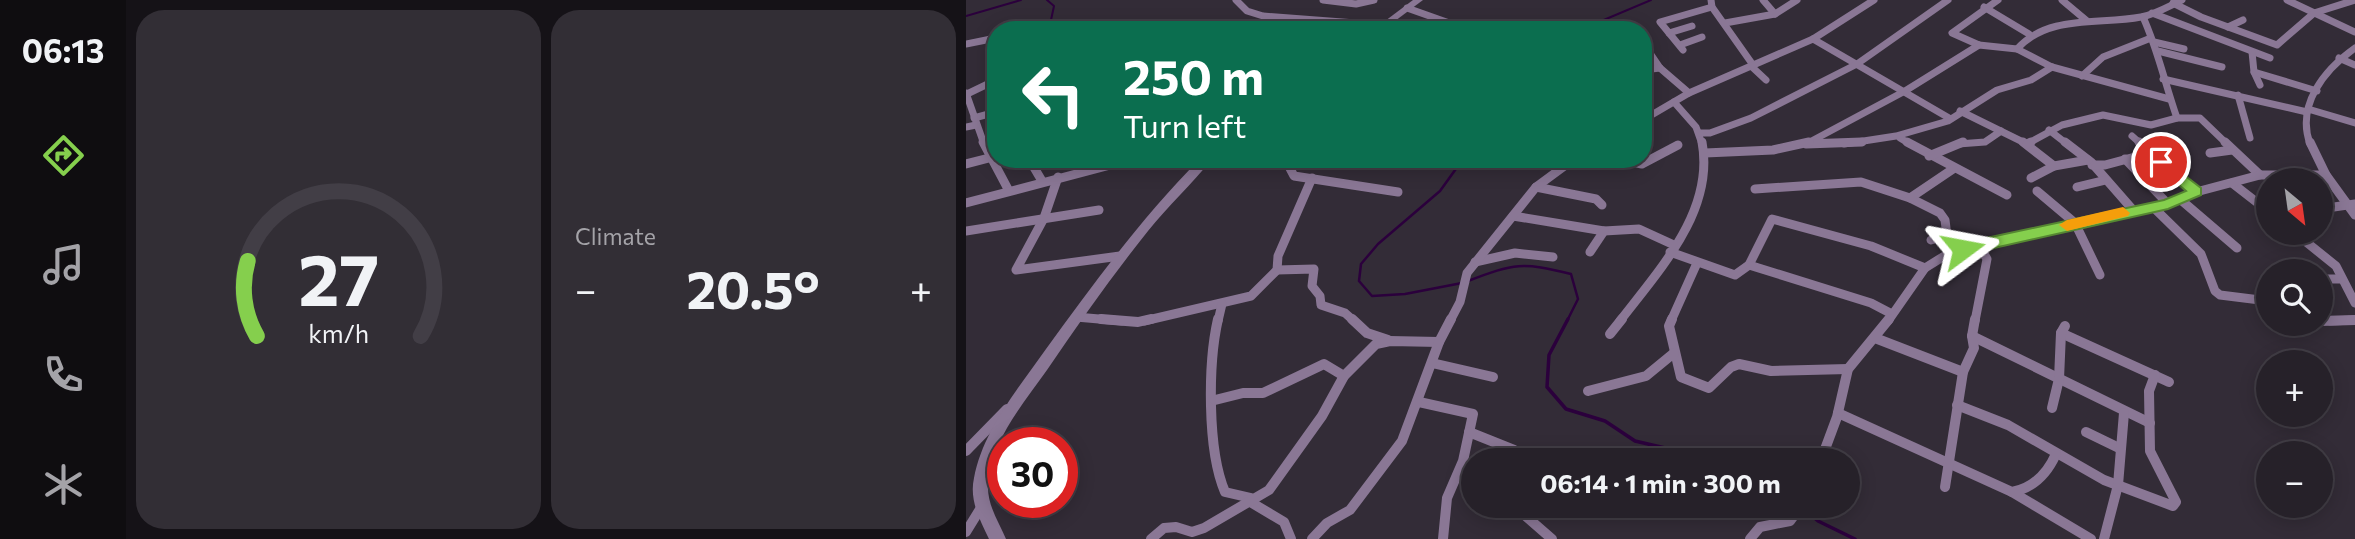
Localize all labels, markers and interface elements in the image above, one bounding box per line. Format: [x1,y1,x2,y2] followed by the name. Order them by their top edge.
[22,30,104,70] text: 06:13
[1123,45,1264,105] text: 250 m
[1008,49,1099,140] icon: left
[1123,105,1247,145] text: Turn left
[39,131,88,180] icon: directions
[2131,132,2191,192] pin
[2142,143,2180,181] icon: arrive
[2256,168,2333,245] north arrow
[2256,168,2333,518] map controls
[1926,212,2000,286] position arrow
[575,222,656,250] text: Climate
[298,232,379,321] text: 27
[39,240,88,289] icon: music
[686,256,820,320] text: 20.5°
[2256,259,2333,336] button: search
[575,265,597,312] text: −
[910,265,932,312] text: +
[308,317,369,347] text: km/h
[39,350,88,399] icon: phone
[2256,350,2333,427] button: +
[987,427,1078,518] speed limit sign: 30
[2256,441,2333,518] button: −
[39,460,88,509] icon: climate
[1540,467,1781,498] text: 06:14 · 1 min · 300 m

